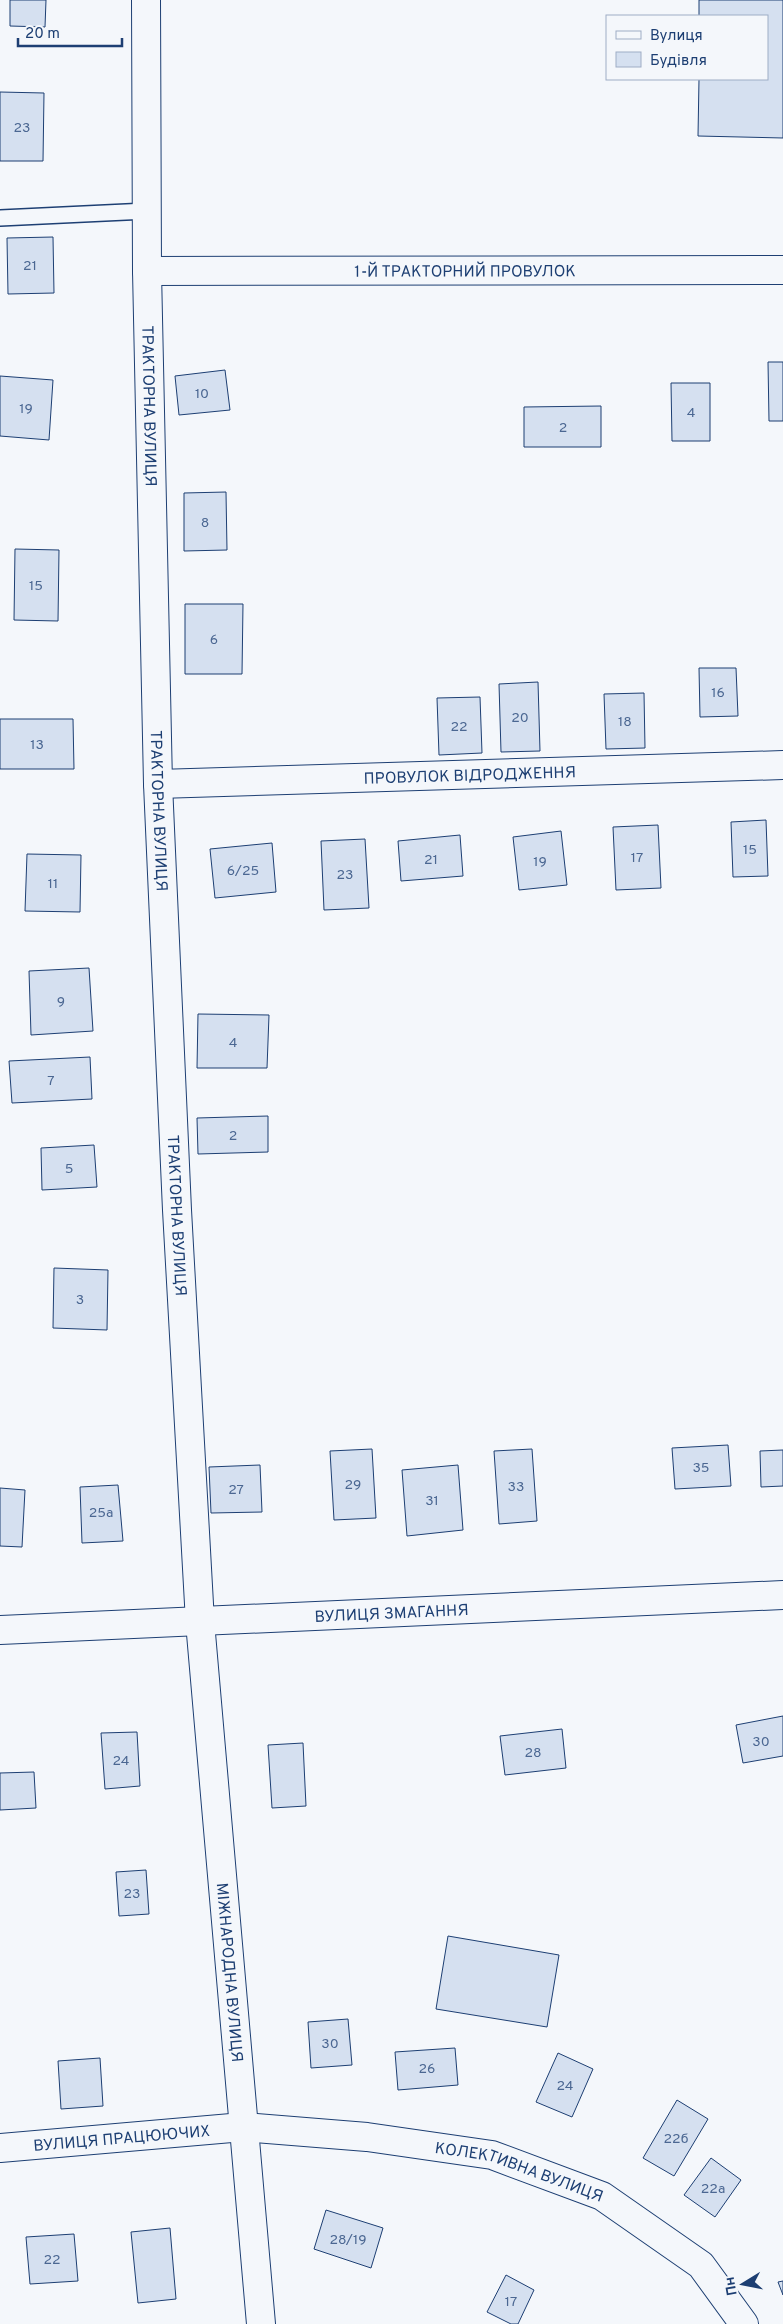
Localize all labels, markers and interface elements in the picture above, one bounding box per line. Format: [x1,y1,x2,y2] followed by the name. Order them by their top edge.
[18,15,121,47] scale bar
[606,15,768,80] legend
[25,25,60,44] text: 20 m
[650,27,703,46] text: Вулиця
[650,52,707,71] text: Будівля
[14,120,31,137] house number: 23
[23,258,37,275] house number: 21
[354,260,576,283] street label: 1-Й ТРАКТОРНИЙ ПРОВУЛОК
[136,325,160,487] street label: ТРАКТОРНА ВУЛИЦЯ
[195,386,209,403] house number: 10
[19,401,33,418] house number: 19
[687,405,695,422] house number: 4
[559,420,567,437] house number: 2
[201,515,209,532] house number: 8
[29,578,43,595] house number: 15
[210,632,218,649] house number: 6
[711,685,725,702] house number: 16
[511,710,529,727] house number: 20
[618,714,632,731] house number: 18
[450,719,468,736] house number: 22
[145,730,171,892] street label: ТРАКТОРНА ВУЛИЦЯ
[30,737,44,754] house number: 13
[363,763,576,790] street label: ПРОВУЛОК ВІДРОДЖЕННЯ
[743,842,757,859] house number: 15
[631,850,643,867] house number: 17
[424,852,438,869] house number: 21
[533,854,547,871] house number: 19
[227,863,259,880] house number: 6/25
[337,867,354,884] house number: 23
[48,876,58,893] house number: 11
[57,994,65,1011] house number: 9
[229,1035,237,1052] house number: 4
[47,1073,55,1090] house number: 7
[229,1128,237,1145] house number: 2
[162,1134,190,1297] street label: ТРАКТОРНА ВУЛИЦЯ
[65,1161,73,1178] house number: 5
[76,1292,84,1309] house number: 3
[692,1460,710,1477] house number: 35
[345,1477,361,1494] house number: 29
[508,1479,524,1496] house number: 33
[228,1482,244,1499] house number: 27
[425,1493,439,1510] house number: 31
[89,1505,113,1522] house number: 25а
[314,1601,469,1628] street label: ВУЛИЦЯ ЗМАГАННЯ
[752,1734,770,1751] house number: 30
[524,1745,542,1762] house number: 28
[112,1753,130,1770] house number: 24
[211,1882,246,2063] street label: МІЖНАРОДНА ВУЛИЦЯ
[124,1886,141,1903] house number: 23
[321,2036,339,2053] house number: 30
[419,2061,435,2078] house number: 26
[556,2078,574,2095] house number: 24
[33,2122,211,2157] street label: ВУЛИЦЯ ПРАЦЮЮЧИХ
[664,2131,689,2148] house number: 22б
[433,2139,606,2208] street label: КОЛЕКТИВНА ВУЛИЦЯ
[701,2181,725,2198] house number: 22а
[329,2232,367,2249] house number: 28/19
[43,2252,61,2269] house number: 22
[718,2259,768,2309] north arrow
[722,2275,742,2297] text: Пн
[505,2294,517,2311] house number: 17

